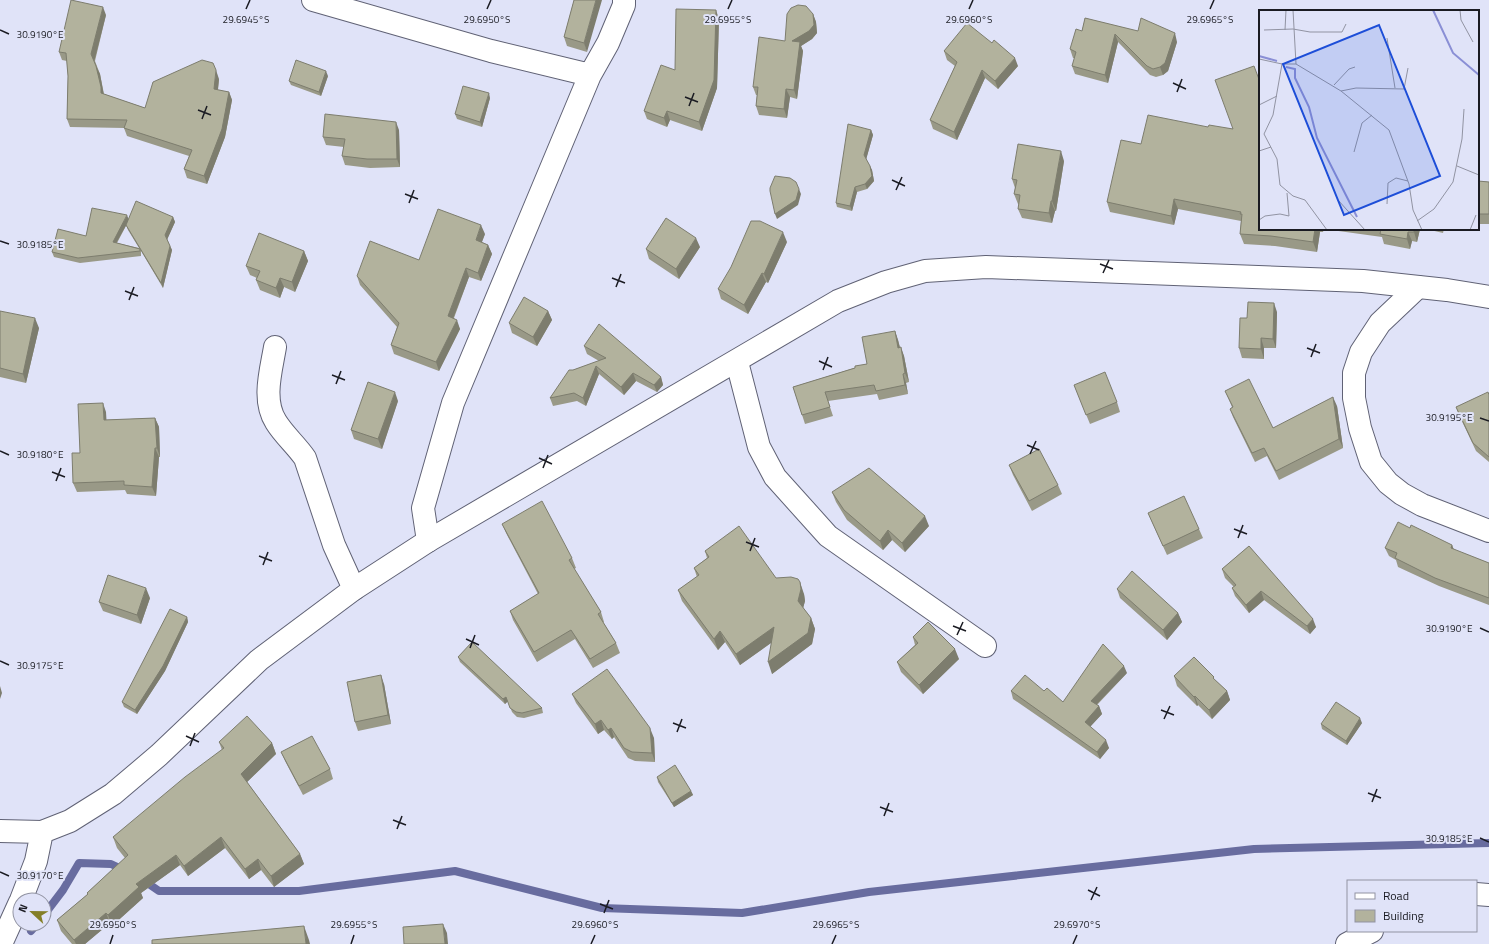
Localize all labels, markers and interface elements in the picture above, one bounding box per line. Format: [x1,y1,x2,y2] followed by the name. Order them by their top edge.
[1259,10,1479,230] inset map
[223,12,269,27] text: 29.6945°S
[464,12,510,27] text: 29.6950°S
[705,12,751,27] text: 29.6955°S
[946,12,992,27] text: 29.6960°S
[1187,12,1233,27] text: 29.6965°S
[17,27,64,42] text: 30.9190°E
[17,237,64,252] text: 30.9185°E
[1426,410,1473,425] text: 30.9195°E
[17,447,64,462] text: 30.9180°E
[1426,621,1473,636] text: 30.9190°E
[17,658,64,673] text: 30.9175°E
[1426,831,1473,846] text: 30.9185°E
[17,868,64,883] text: 30.9170°E
[1347,880,1477,932] legend
[1383,886,1409,905] text: Road
[12,892,52,932] north arrow
[14,902,32,915] text: N
[1383,906,1424,925] text: Building
[90,917,136,932] text: 29.6950°S
[331,917,377,932] text: 29.6955°S
[572,917,618,932] text: 29.6960°S
[813,917,859,932] text: 29.6965°S
[1054,917,1100,932] text: 29.6970°S

